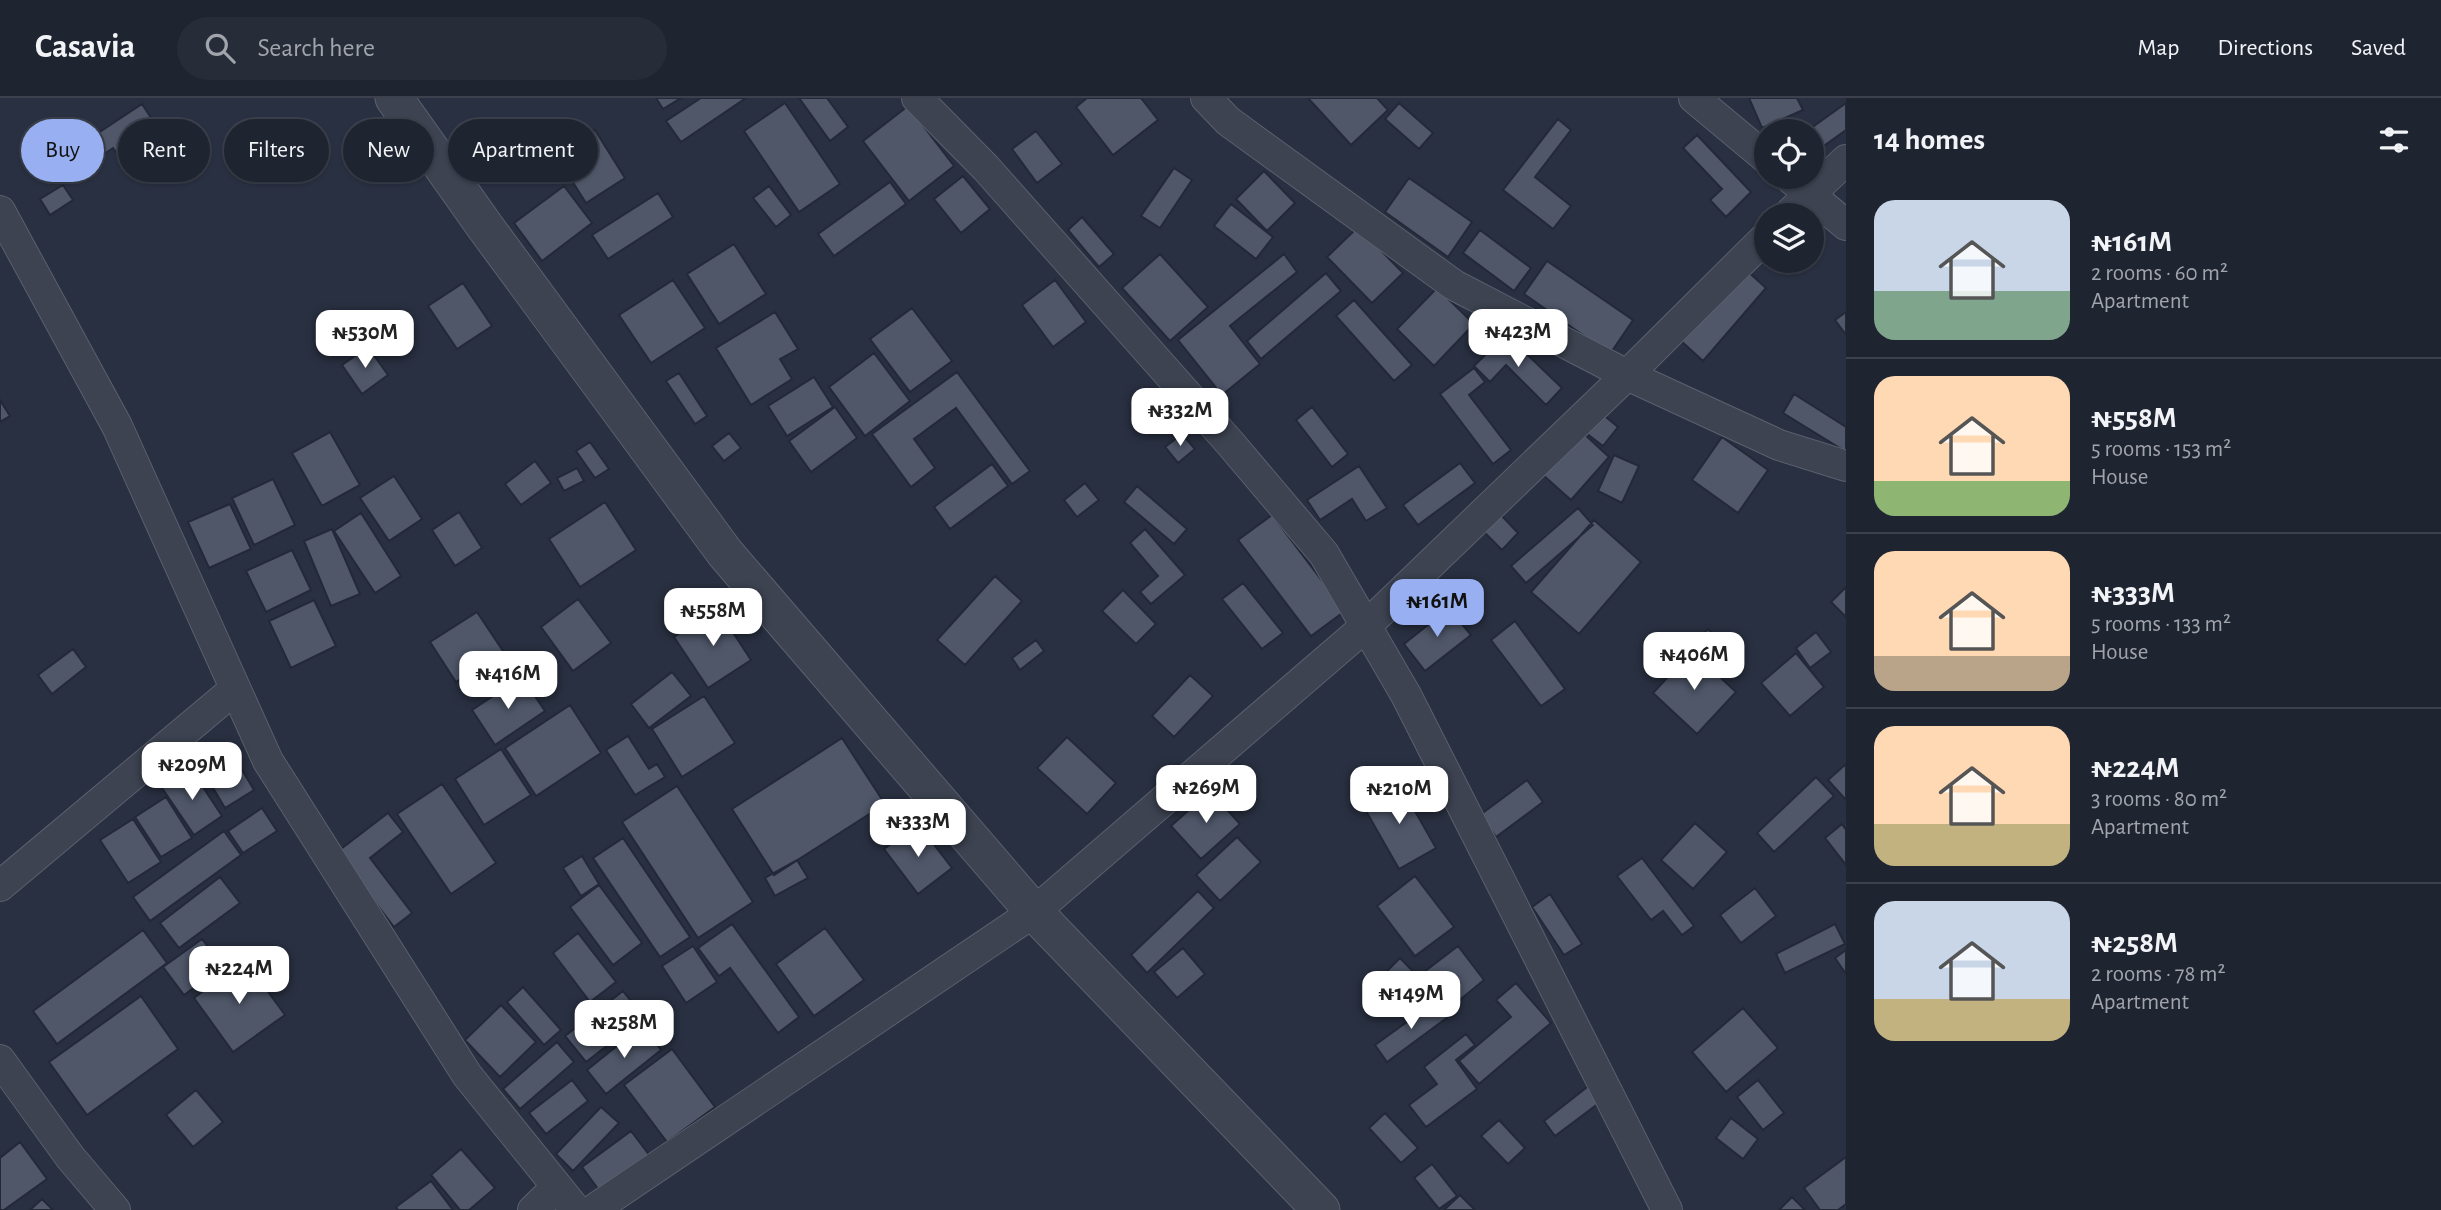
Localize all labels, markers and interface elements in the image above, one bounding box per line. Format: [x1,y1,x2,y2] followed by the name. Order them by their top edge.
[177,17,667,80] search box
[201,29,239,67] icon: search
[35,31,135,64] text: Casavia
[257,35,375,61] text: Search here
[2137,36,2179,60] text: Map
[2217,36,2313,60] text: Directions
[2351,36,2406,60] text: Saved
[21,119,104,182] chip: Buy
[118,119,210,182] chip: Rent
[224,119,329,182] chip: Filters
[343,119,434,182] chip: New
[448,119,598,182] chip: Apartment
[1754,119,1824,273] map controls
[1754,119,1824,189] button: locate
[2375,121,2413,159] icon: filters
[1874,125,1985,155] text: 14 homes
[1754,203,1824,273] button: layers
[2091,227,2172,257] text: ₦161M
[1930,228,2014,312] icon: home
[2091,262,2228,285] text: 2 rooms · 60 m²
[2091,290,2189,313] text: Apartment
[316,310,414,370] pin: ₦530M
[1469,310,1567,369] pin: ₦423M
[1485,320,1551,343] text: ₦423M
[332,321,398,344] text: ₦530M
[1131,388,1229,448] pin: ₦332M
[1147,399,1213,422] text: ₦332M
[2091,403,2177,433] text: ₦558M
[1930,404,2014,488] icon: home
[2091,438,2231,461] text: 5 rooms · 153 m²
[2091,466,2148,489] text: House
[2091,578,2175,608] text: ₦333M
[1930,579,2014,663] icon: home
[1388,580,1486,639] pin: ₦161M
[664,588,762,648] pin: ₦558M
[1406,590,1468,613] text: ₦161M
[680,599,746,622] text: ₦558M
[2091,613,2231,636] text: 5 rooms · 133 m²
[1645,632,1743,692] pin: ₦406M
[2091,641,2148,664] text: House
[1659,643,1729,666] text: ₦406M
[459,652,557,711] pin: ₦416M
[475,662,541,685] text: ₦416M
[143,742,241,802] pin: ₦209M
[158,753,226,776] text: ₦209M
[2091,753,2179,783] text: ₦224M
[1930,754,2014,838] icon: home
[1157,766,1255,825] pin: ₦269M
[1350,766,1448,826] pin: ₦210M
[1172,776,1240,799] text: ₦269M
[1366,777,1432,800] text: ₦210M
[2091,788,2227,811] text: 3 rooms · 80 m²
[869,800,967,859] pin: ₦333M
[886,810,950,833] text: ₦333M
[2091,816,2189,839] text: Apartment
[2091,928,2178,958] text: ₦258M
[1930,929,2014,1013] icon: home
[190,946,288,1006] pin: ₦224M
[205,957,273,980] text: ₦224M
[2091,963,2226,986] text: 2 rooms · 78 m²
[1362,972,1460,1031] pin: ₦149M
[1378,982,1444,1005] text: ₦149M
[2091,991,2189,1014] text: Apartment
[575,1000,673,1060] pin: ₦258M
[591,1011,657,1034] text: ₦258M

